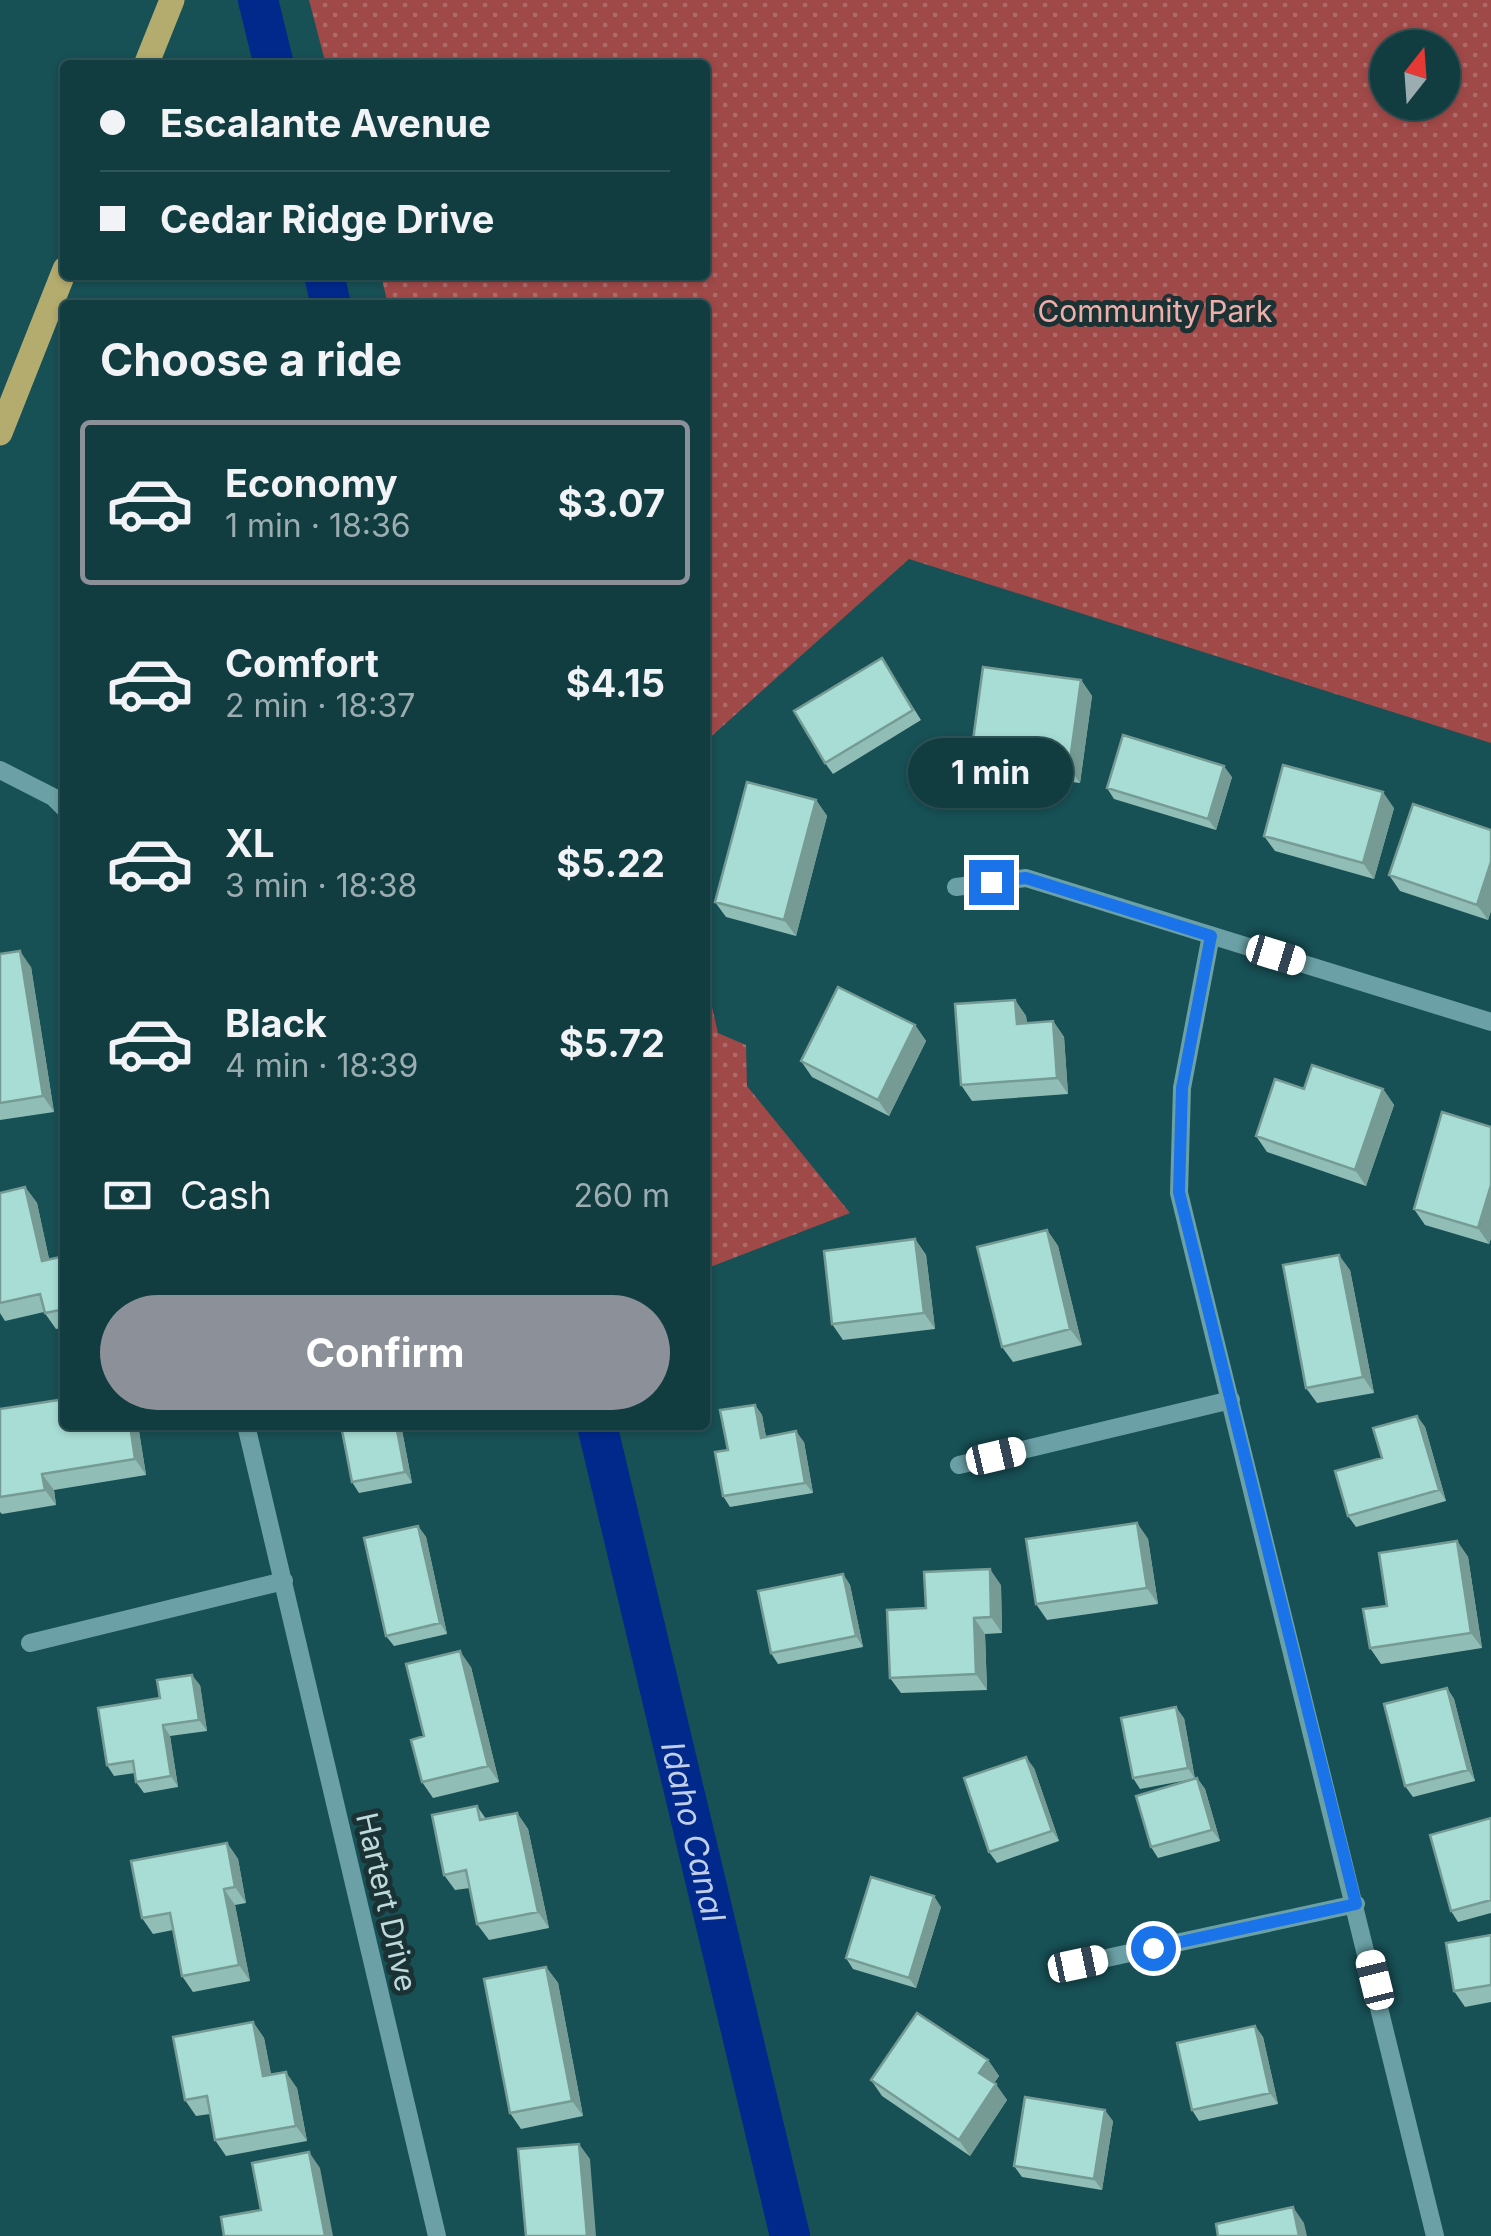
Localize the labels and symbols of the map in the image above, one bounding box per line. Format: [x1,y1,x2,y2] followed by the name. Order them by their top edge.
[1370,30,1460,120] north arrow
[1037,293,1273,329] park label: Community Park
[908,737,1074,807] callout: 1 min
[969,860,1014,905] route end
[1243,932,1309,978] car
[963,1435,1029,1477] car
[653,1737,734,1926] water label: Idaho Canal
[349,1809,425,1995] street label: Hartert Drive
[1131,1926,1176,1971] route start
[1046,1943,1110,1985] car
[1353,1947,1397,2013] car

